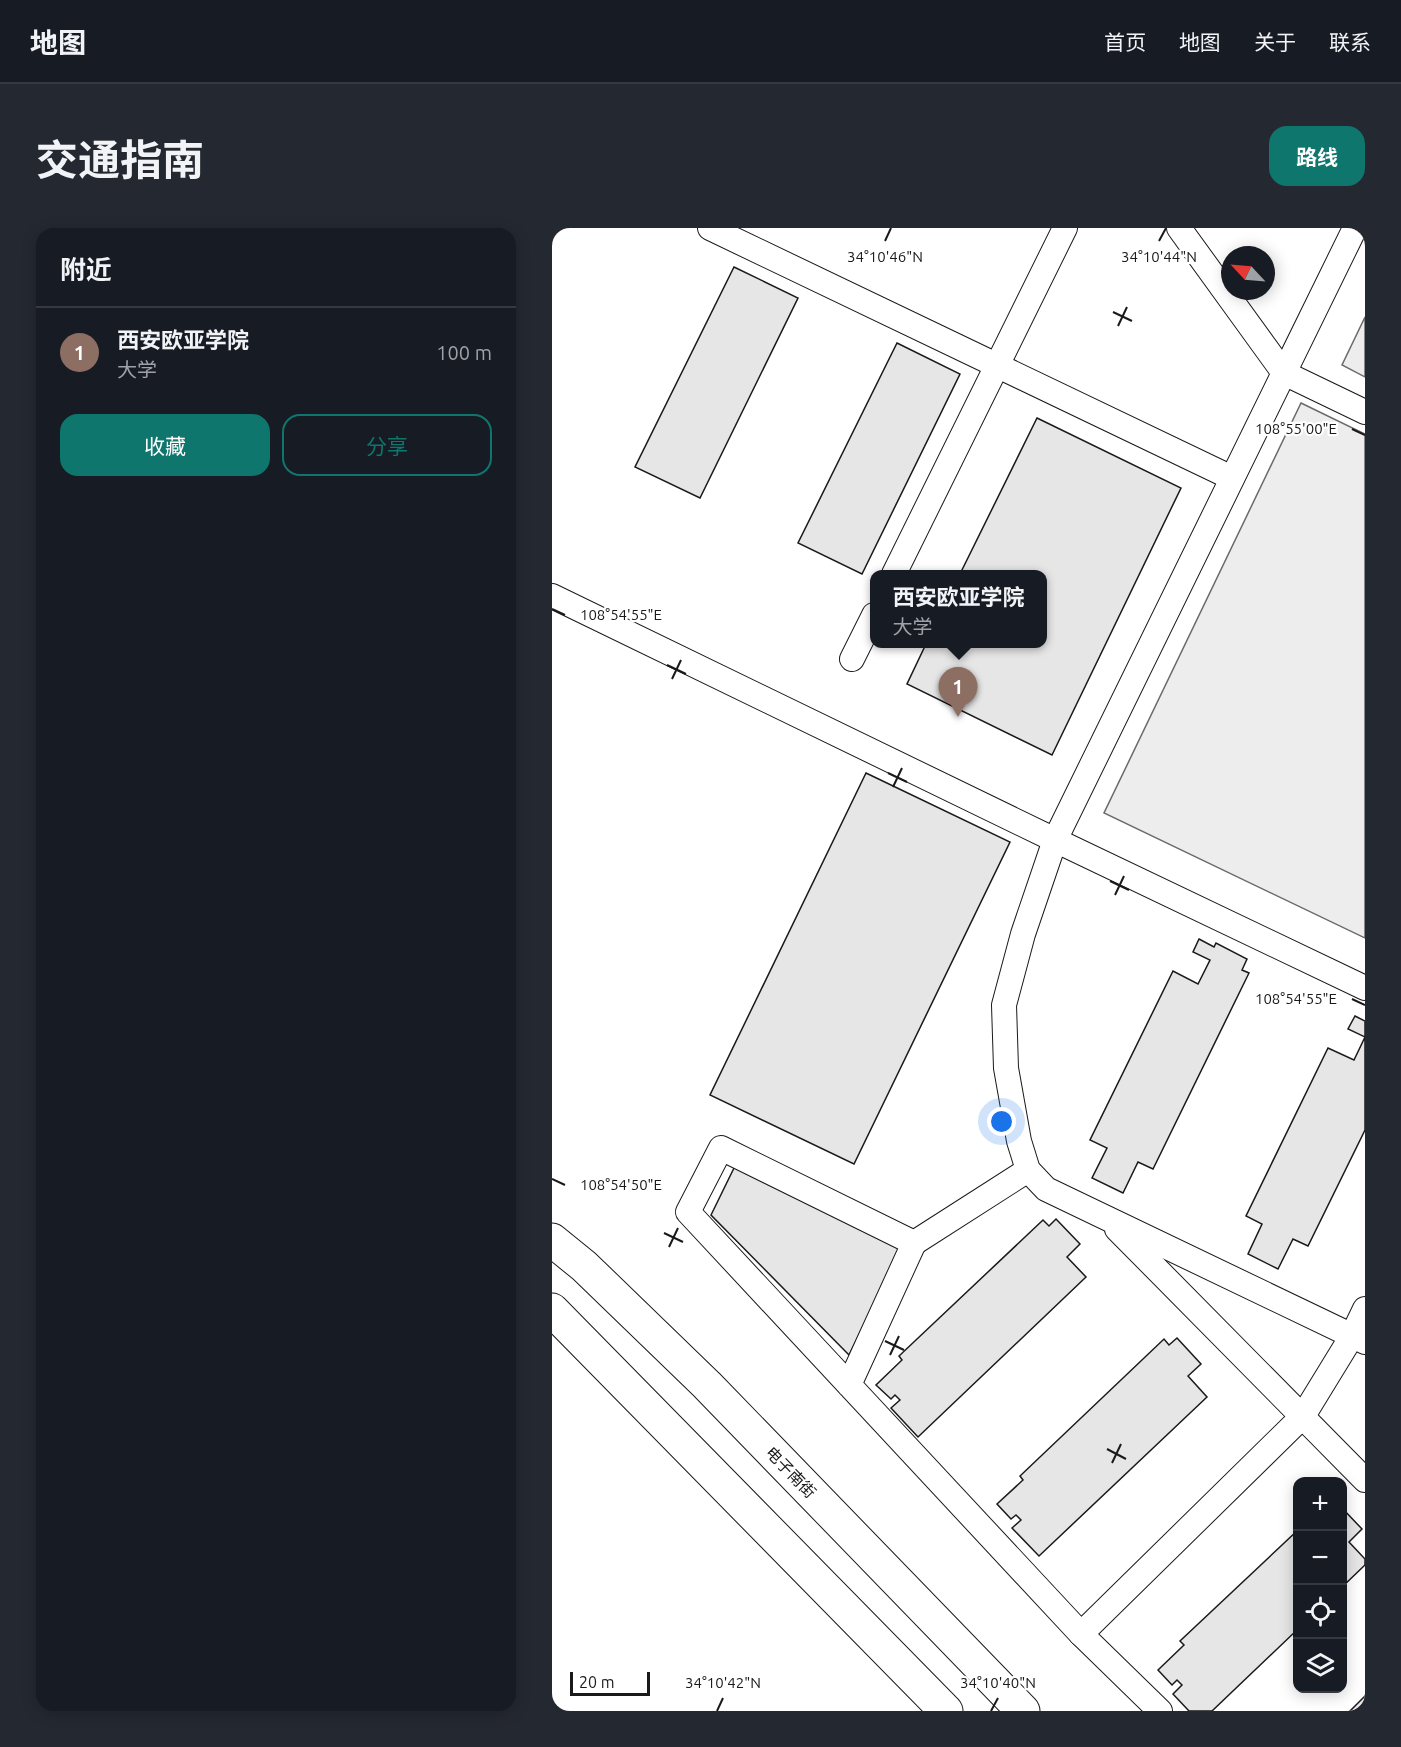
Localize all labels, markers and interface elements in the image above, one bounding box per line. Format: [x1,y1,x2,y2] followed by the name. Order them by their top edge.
[30,27,86,58] text: 地图
[1104,30,1146,54] text: 首页
[1179,30,1221,54] text: 地图
[1254,30,1296,54] text: 关于
[1329,30,1371,54] text: 联系
[1269,126,1365,186] button: 路线
[36,136,204,183] text: 交通指南
[1221,246,1275,300] north arrow
[847,248,923,265] text: 34°10'46"N
[1121,248,1197,265] text: 34°10'44"N
[60,255,112,284] text: 附近
[117,327,249,352] text: 西安欧亚学院
[74,341,85,364] text: 1
[436,341,492,364] text: 100 m
[117,358,157,381] text: 大学
[60,414,270,476] button: 收藏
[282,414,492,476] button: 分享
[1255,420,1337,437] text: 108°55'00"E
[870,570,1047,648] popup
[892,584,1025,609] text: 西安欧亚学院
[580,606,662,623] text: 108°54'55"E
[892,615,932,638] text: 大学
[938,668,978,717] pin: 1
[1255,990,1337,1007] text: 108°54'55"E
[987,1107,1016,1136] your location
[580,1176,662,1193] text: 108°54'50"E
[762,1443,820,1501] street label: 电子南街
[1293,1477,1347,1693] map controls
[1293,1477,1347,1531] button: +
[1293,1531,1347,1585] button: −
[1293,1585,1347,1639] button: locate
[1293,1639,1347,1693] button: layers
[570,1669,650,1696] scale bar
[579,1673,615,1691] text: 20 m
[685,1674,761,1691] text: 34°10'42"N
[960,1674,1036,1691] text: 34°10'40"N

